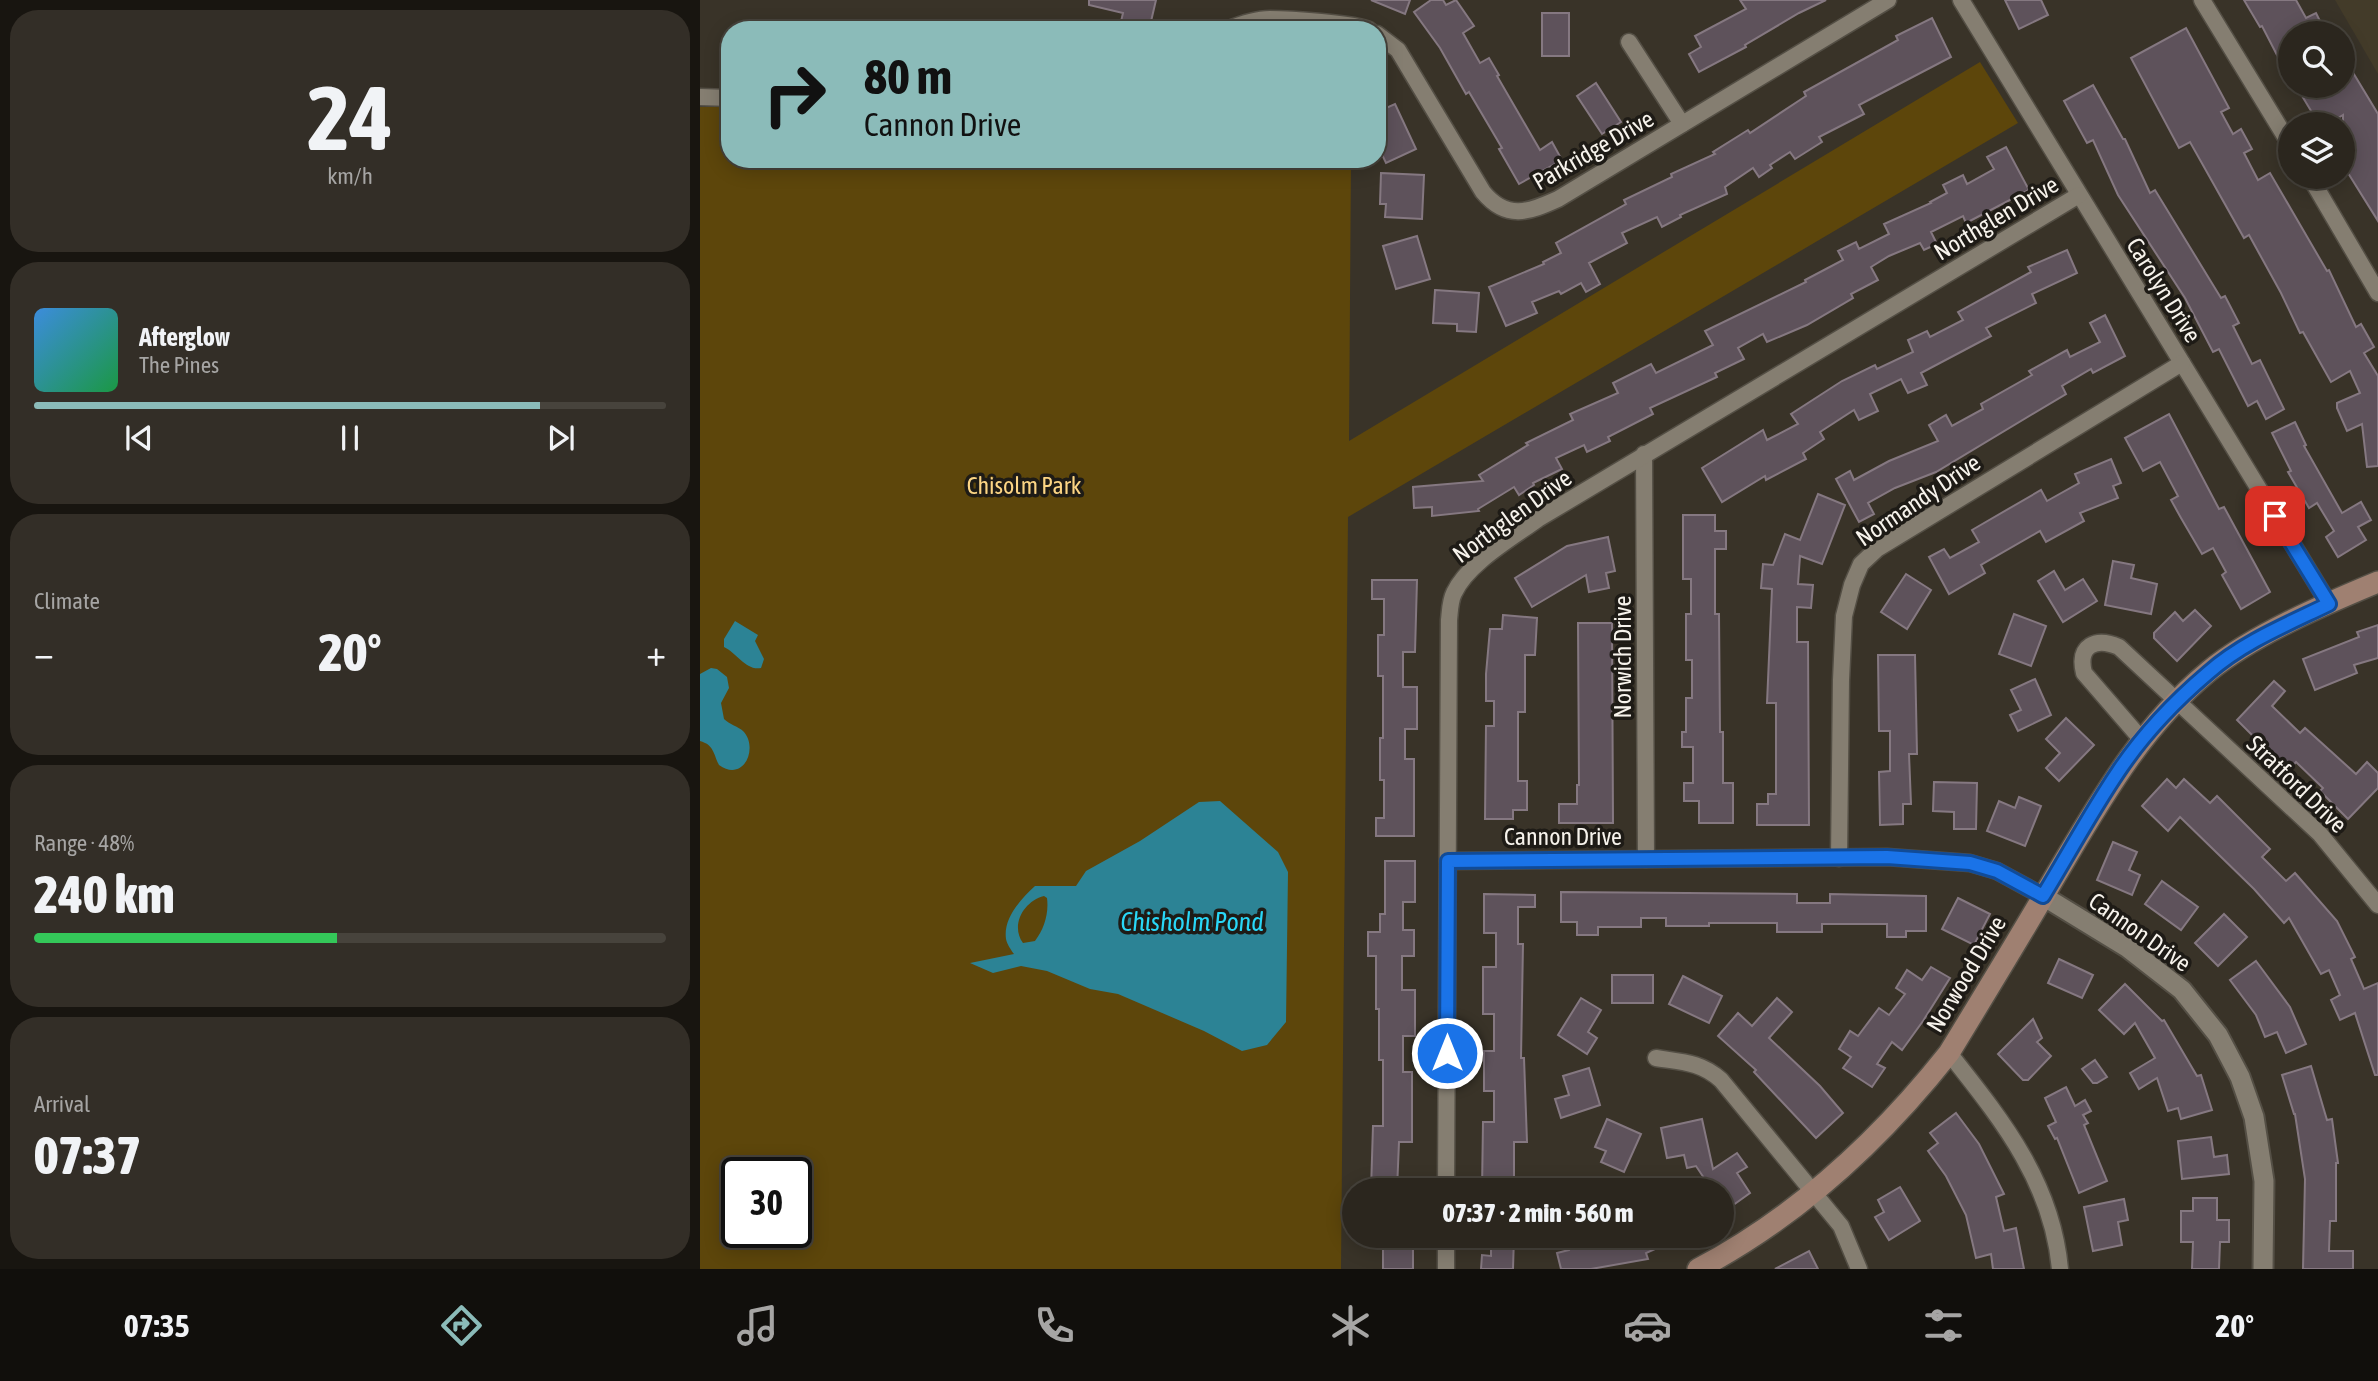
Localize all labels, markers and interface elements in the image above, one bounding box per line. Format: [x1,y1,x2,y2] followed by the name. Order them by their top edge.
[2278,21,2355,189] map controls
[2278,21,2355,98] button: search
[864,48,952,104] text: 80 m
[749,49,840,140] icon: right
[307,65,393,169] text: 24
[1528,105,1658,195] street label: Parkridge Drive
[864,106,1021,143] text: Cannon Drive
[2278,112,2355,189] button: layers
[327,163,373,189] text: km/h
[1929,170,2063,266] street label: Northglen Drive
[2121,233,2207,347] street label: Carolyn Drive
[139,322,230,352] text: Afterglow
[139,352,219,378] text: The Pines
[120,419,158,457] icon: previous
[331,419,369,457] icon: pause
[542,419,580,457] icon: next
[1851,449,1985,551] street label: Normandy Drive
[1448,464,1576,568] street label: Northglen Drive
[967,472,1082,499] park label: Chisolm Park
[2245,486,2305,546] pin
[2256,497,2294,535] icon: arrive
[34,588,100,614] text: Climate
[1609,596,1636,718] street label: Norwich Drive
[318,622,382,682] text: 20°
[34,631,54,674] text: −
[646,631,666,674] text: +
[2242,730,2352,838] street label: Stratford Drive
[1504,823,1622,850] street label: Cannon Drive
[34,830,134,856] text: Range · 48%
[34,864,175,924] text: 240 km
[2084,887,2196,977] street label: Cannon Drive
[1120,907,1264,937] water label: Chisholm Pond
[1921,911,2011,1037] street label: Norwood Drive
[1410,1016,1484,1090] position arrow
[34,1091,90,1117] text: Arrival
[34,1125,141,1185] text: 07:37
[721,1157,812,1248] speed limit sign: 30
[1443,1198,1633,1228] text: 07:37 · 2 min · 560 m
[437,1301,486,1350] icon: directions
[733,1301,782,1350] icon: music
[1030,1301,1079,1350] icon: phone
[1326,1301,1375,1350] icon: climate
[1623,1301,1672,1350] icon: car
[1919,1301,1968,1350] icon: filters
[124,1307,190,1344] text: 07:35
[2215,1307,2254,1344] text: 20°

